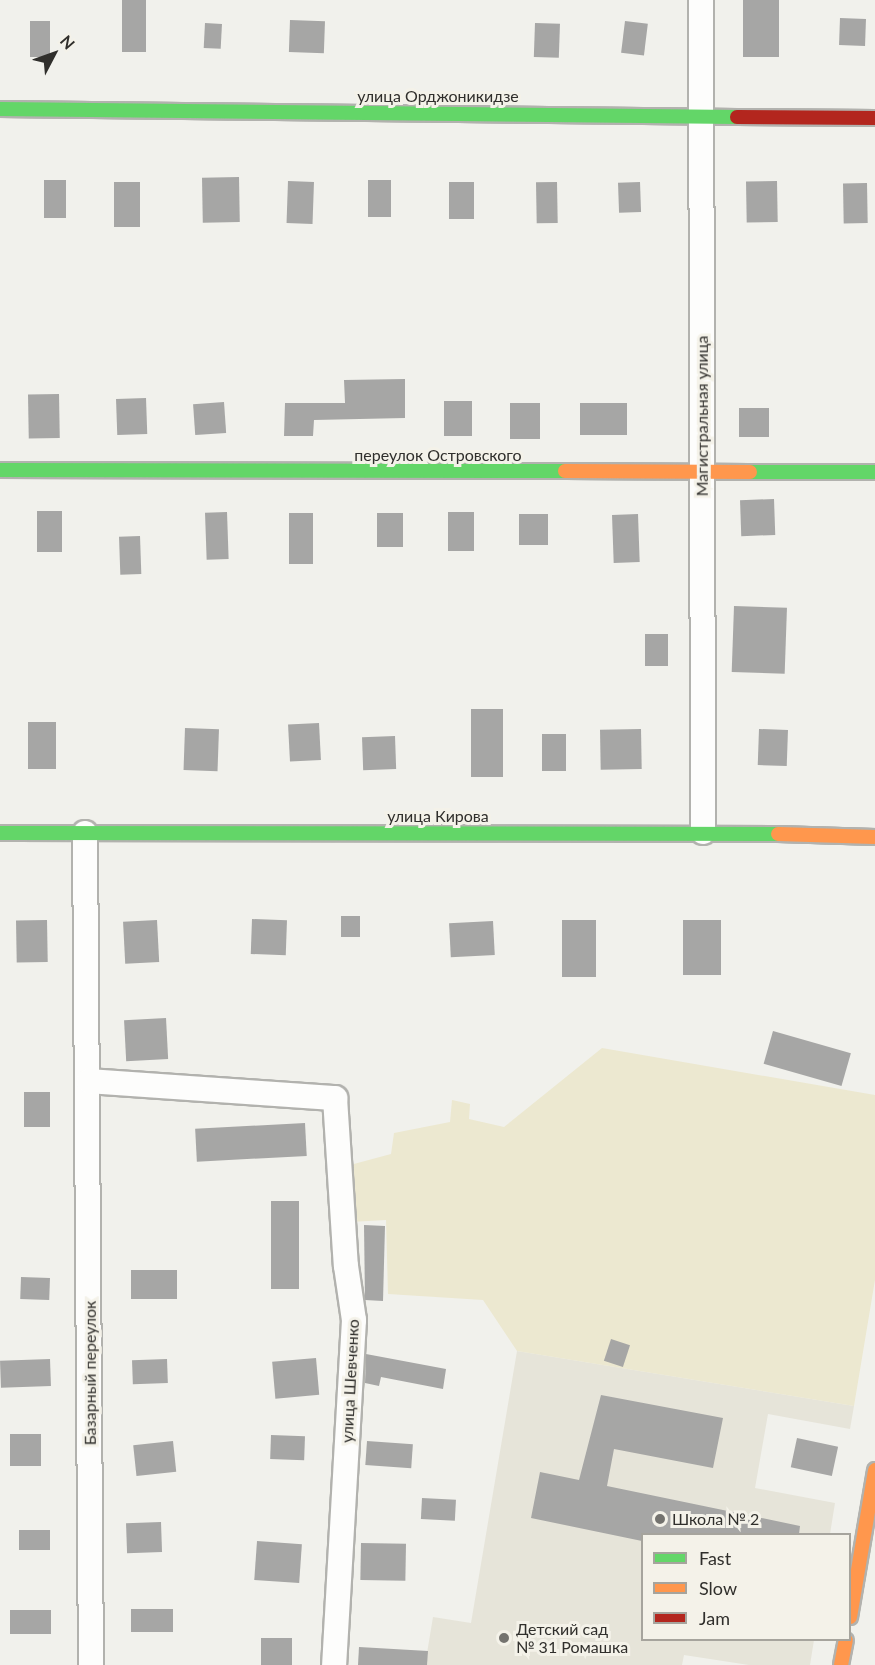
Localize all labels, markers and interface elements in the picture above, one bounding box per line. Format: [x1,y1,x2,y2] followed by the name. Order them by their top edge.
[24,24,84,84] north arrow
[57,31,79,53] text: N
[357,86,519,106] street label: улица Орджоникидзе
[692,336,712,496] street label: Магистральная улица
[354,445,522,465] street label: переулок Островского
[387,806,489,826] street label: улица Кирова
[80,1301,100,1445] street label: Базарный переулок
[337,1319,363,1443] street label: улица Шевченко
[672,1509,759,1529] place label: Школа № 2
[653,1512,667,1526] marker: Школа № 2
[641,1533,851,1641] legend
[699,1547,731,1569] text: Fast
[699,1577,737,1599] text: Slow
[699,1607,730,1629] text: Jam
[516,1619,628,1657] place label: Детский сад № 31 Ромашка
[497,1631,511,1645] marker: Детский сад № 31 Ромашка

